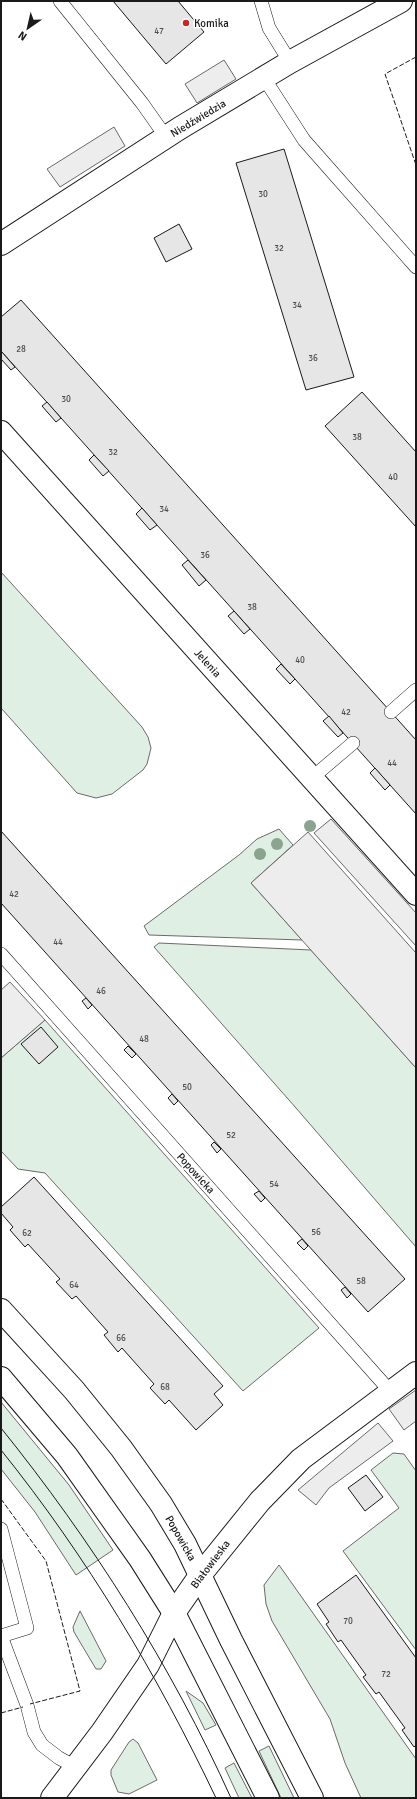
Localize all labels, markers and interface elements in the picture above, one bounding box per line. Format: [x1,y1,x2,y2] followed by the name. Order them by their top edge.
[8,8,48,48] north arrow
[194,17,229,30] place label: Komika
[181,18,191,28] marker: Komika
[154,26,164,37] house number: 47
[16,28,29,43] text: N
[168,97,229,140] street label: Niedźwiedzia
[258,189,268,200] house number: 30
[274,243,284,254] house number: 32
[292,300,302,311] house number: 34
[16,344,26,355] house number: 28
[308,353,318,364] house number: 36
[61,394,71,405] house number: 30
[352,432,362,443] house number: 38
[108,447,118,458] house number: 32
[388,472,398,483] house number: 40
[159,504,169,515] house number: 34
[200,550,210,561] house number: 36
[247,602,257,613] house number: 38
[192,646,224,680] street label: Jelenia
[295,655,305,666] house number: 40
[341,707,351,718] house number: 42
[387,758,397,769] house number: 44
[9,889,19,900] house number: 42
[53,937,63,948] house number: 44
[96,986,106,997] house number: 46
[139,1034,149,1045] house number: 48
[182,1082,192,1093] house number: 50
[226,1130,236,1141] house number: 52
[174,1150,218,1197] street label: Popowicka
[269,1179,279,1190] house number: 54
[311,1227,321,1238] house number: 56
[22,1228,32,1239] house number: 62
[356,1276,366,1287] house number: 58
[69,1280,79,1291] house number: 64
[116,1333,126,1344] house number: 66
[160,1382,170,1393] house number: 68
[162,1513,199,1564] street label: Popowicka
[188,1537,233,1591] street label: Białowieska
[343,1616,353,1627] house number: 70
[381,1669,391,1680] house number: 72

